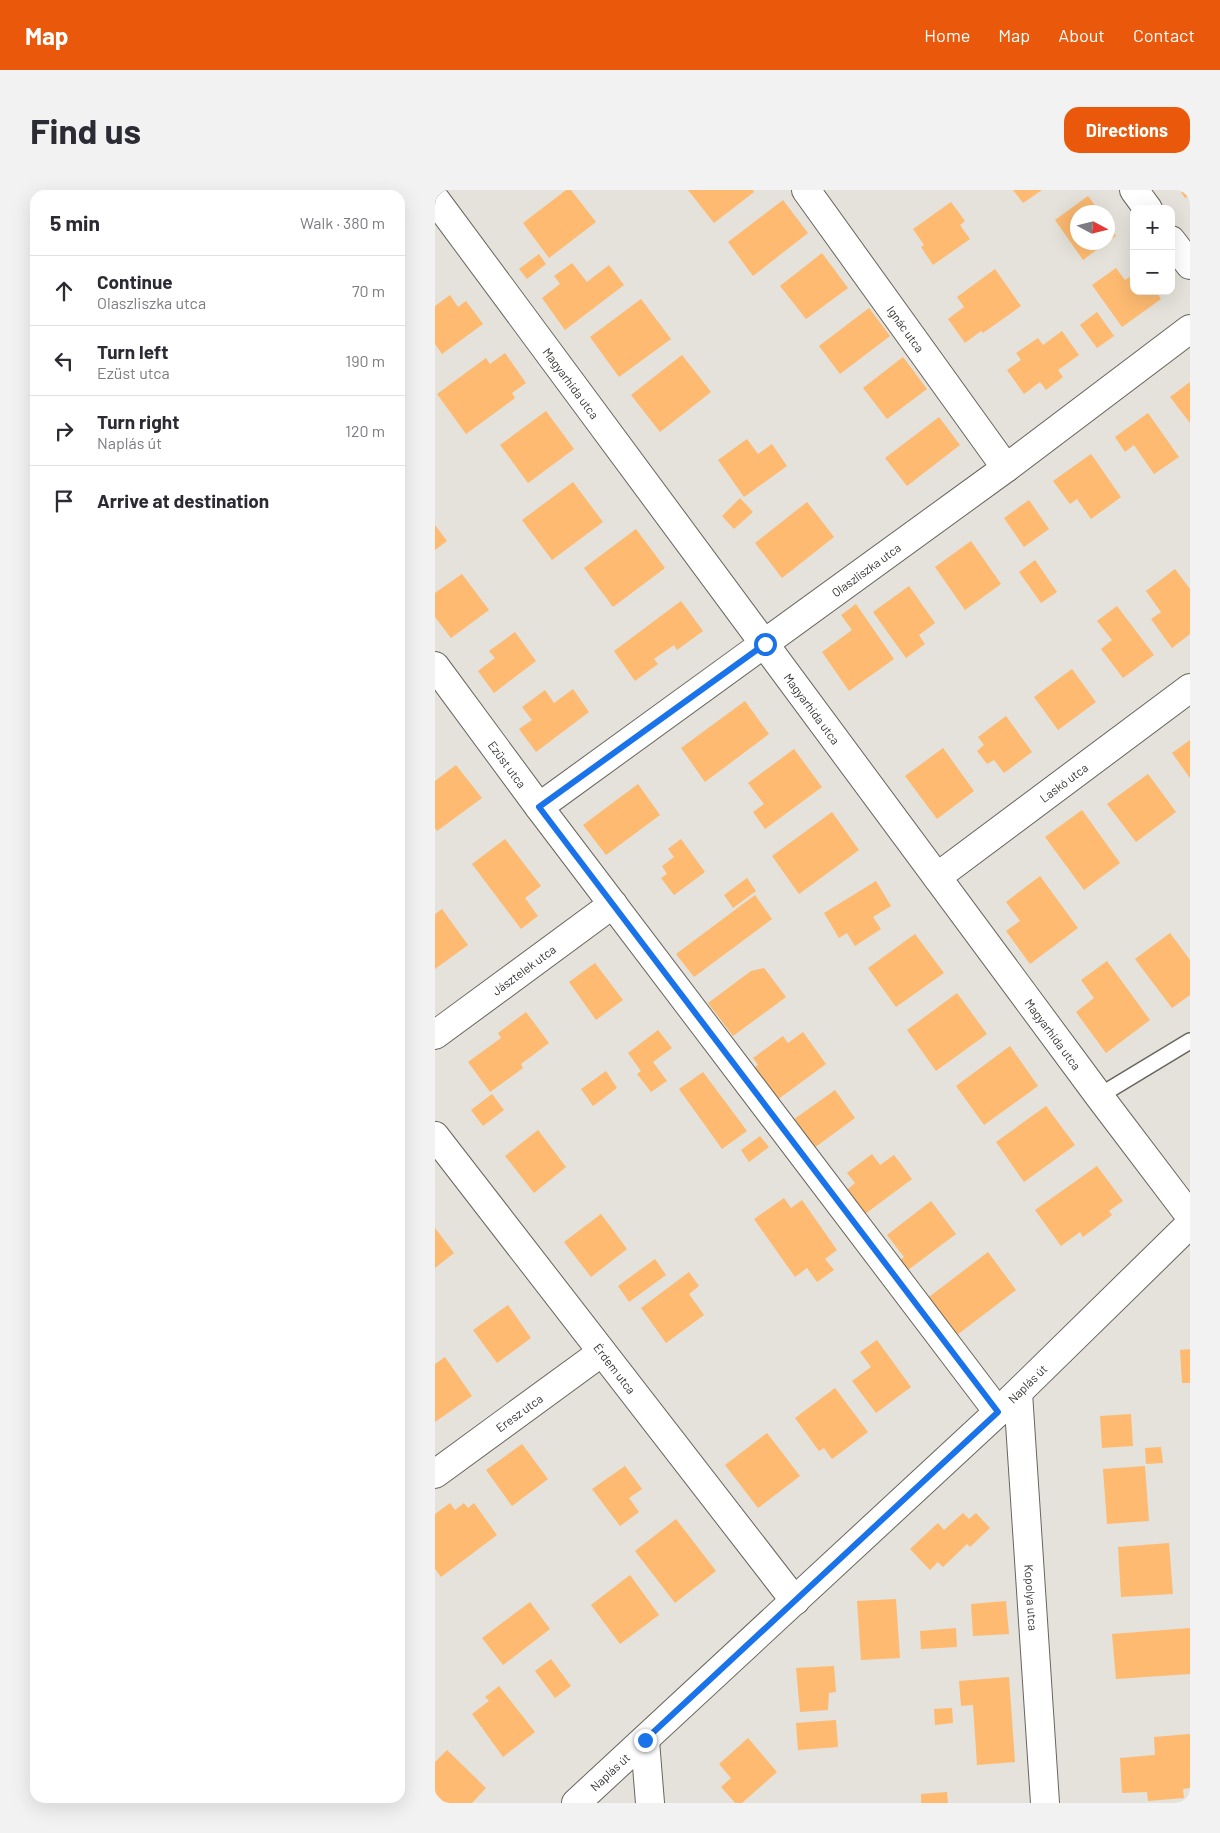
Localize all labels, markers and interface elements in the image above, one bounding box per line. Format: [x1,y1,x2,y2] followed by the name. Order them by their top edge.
[25,21,68,50] text: Map
[924,24,970,46] text: Home
[998,24,1030,46] text: Map
[1058,24,1105,46] text: About
[1133,24,1195,46] text: Contact
[1064,107,1190,153] button: Directions
[30,109,141,151] text: Find us
[1070,205,1115,250] north arrow
[1130,205,1175,295] map controls
[1130,205,1175,250] button: +
[50,210,100,235] text: 5 min
[300,213,385,232] text: Walk · 380 m
[1130,250,1175,295] button: −
[97,270,173,293] text: Continue
[50,277,78,305] icon: ahead
[352,281,385,300] text: 70 m
[97,293,206,312] text: Olaszliszka utca
[884,303,927,355] street label: Ignác utca
[97,340,168,363] text: Turn left
[540,345,602,421] street label: Magyarhida utca
[50,347,78,375] icon: left
[346,351,385,370] text: 190 m
[97,363,170,382] text: Ezüst utca
[97,410,179,433] text: Turn right
[50,417,78,445] icon: right
[345,421,385,440] text: 120 m
[97,433,162,452] text: Naplás út
[50,487,78,515] icon: arrive
[97,489,269,512] text: Arrive at destination
[829,540,903,599] street label: Olaszliszka utca
[754,633,777,656] route start
[781,670,843,747] street label: Magyarhida utca
[486,738,529,790] street label: Ezüst utca
[1037,760,1090,805] street label: Laskó utca
[489,942,558,998] street label: Jásztelek utca
[1022,996,1084,1072] street label: Magyarhida utca
[591,1340,639,1396] street label: Érdem utca
[1005,1361,1049,1406] street label: Naplás út
[493,1391,545,1434] street label: Eresz utca
[1022,1564,1041,1631] street label: Kopolya utca
[634,1729,657,1752] route end
[587,1750,632,1793] street label: Naplás út

